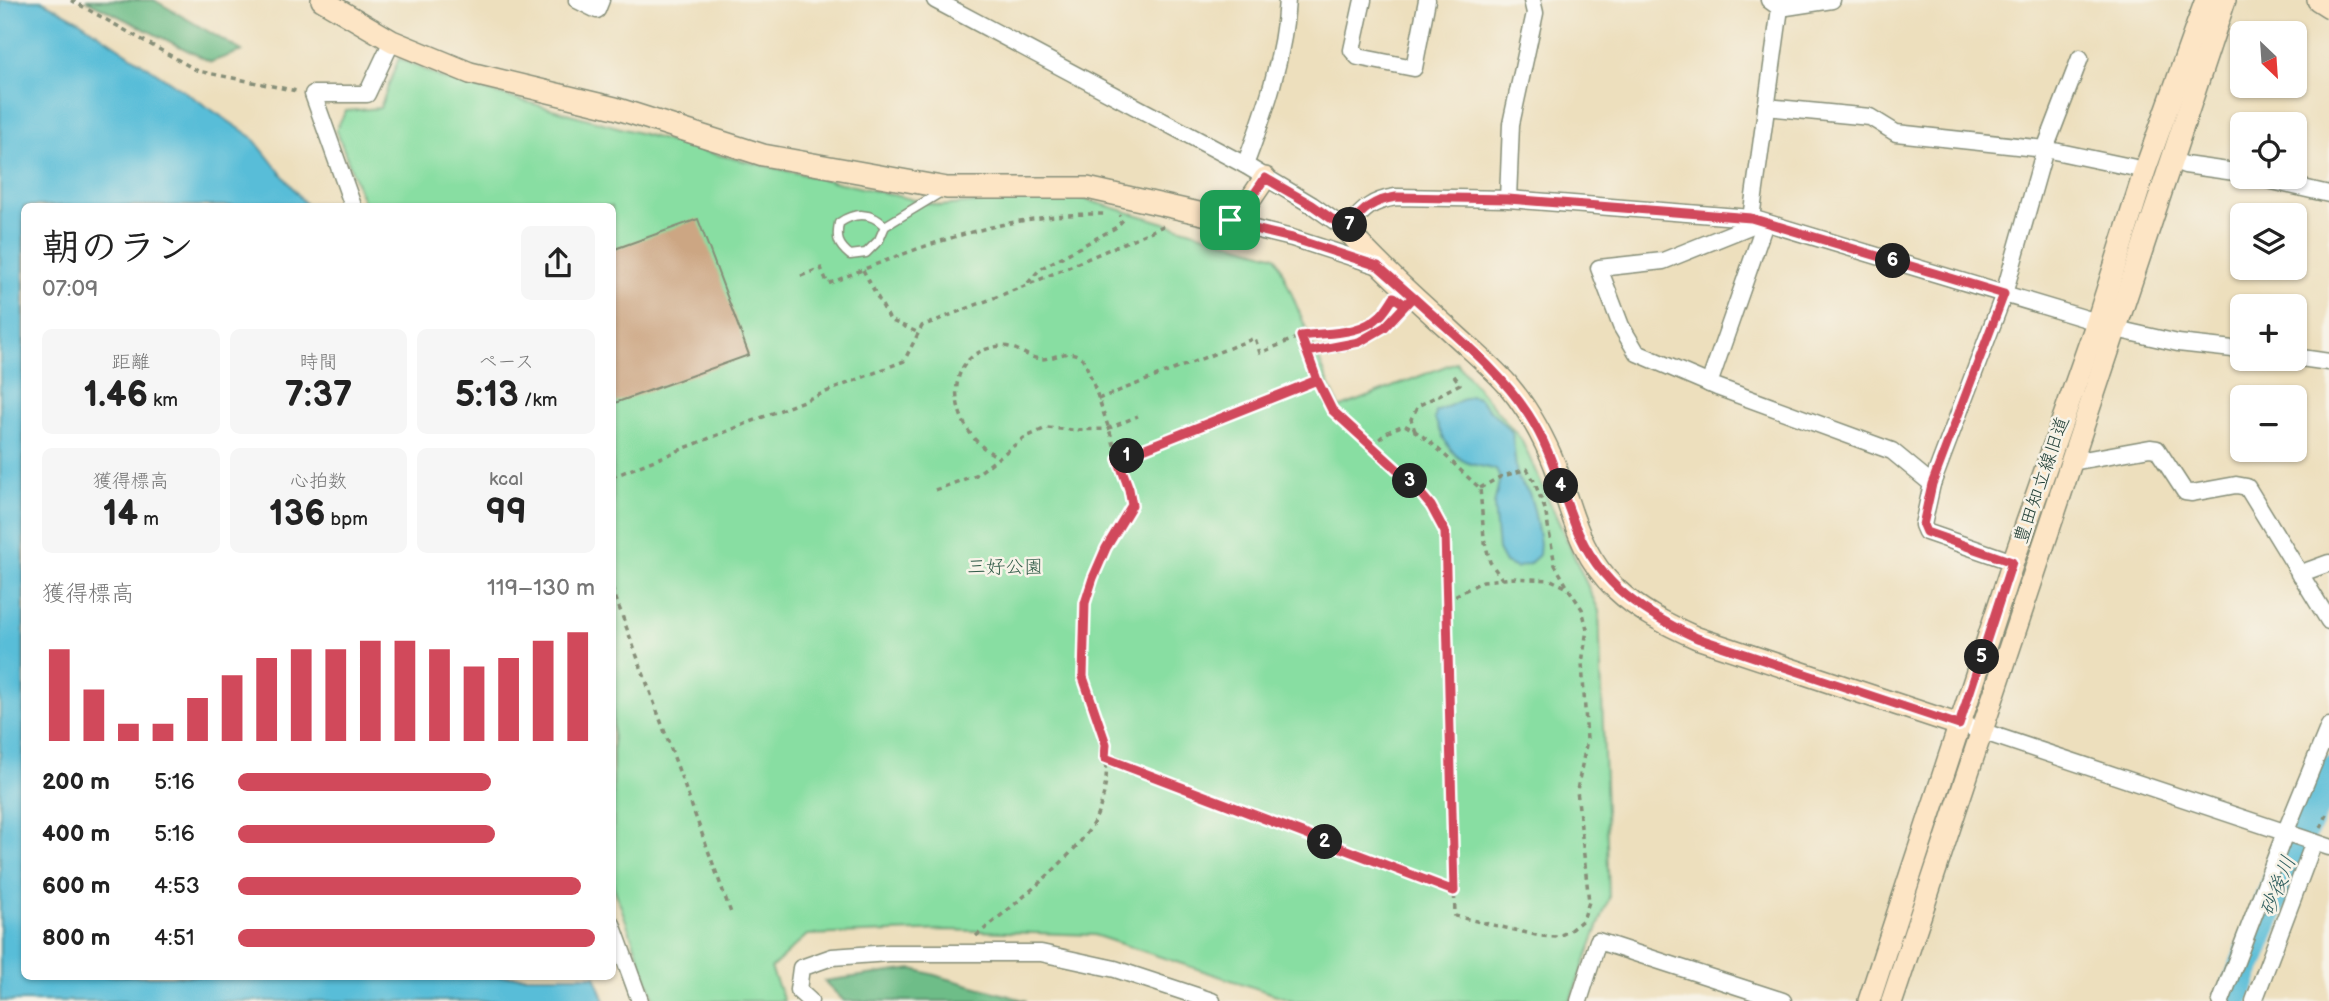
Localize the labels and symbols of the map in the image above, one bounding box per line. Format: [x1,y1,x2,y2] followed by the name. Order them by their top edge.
[2230,21,2306,98] north arrow
[1200,190,1260,250] pin
[1332,208,1368,243] pin: 7
[1876,244,1910,278] pin: 6
[2009,413,2075,547] street label: 豊田知立線旧道
[1110,438,1144,474] pin: 1
[1392,463,1428,498] pin: 3
[1544,468,1578,504] pin: 4
[967,556,1043,579] park label: 三好公園
[1965,640,2000,674] pin: 5
[1308,824,1342,860] pin: 2
[2255,852,2301,920] water label: 砂後川

